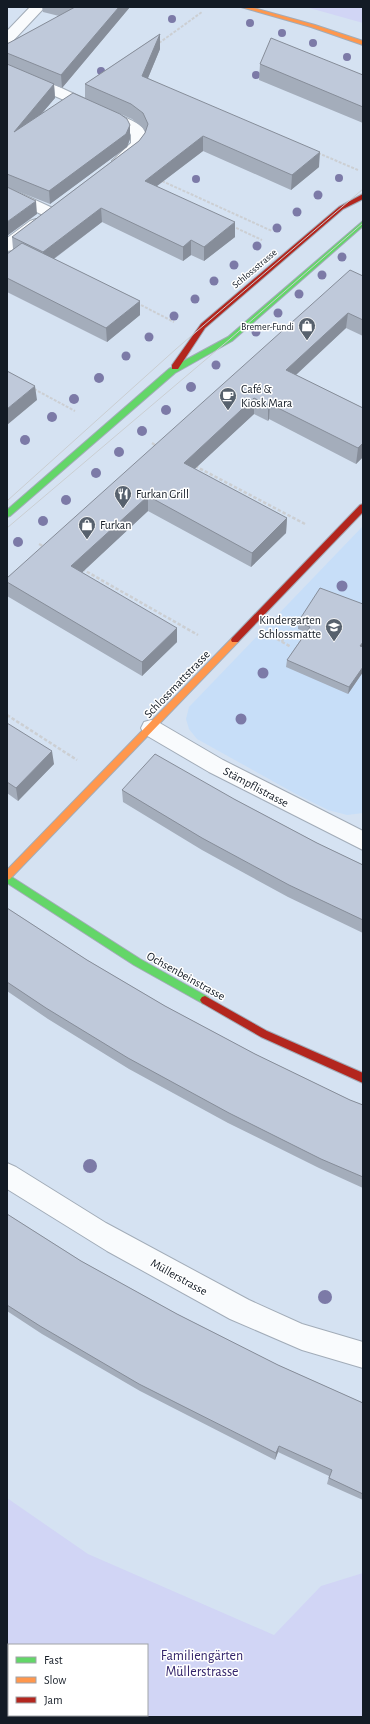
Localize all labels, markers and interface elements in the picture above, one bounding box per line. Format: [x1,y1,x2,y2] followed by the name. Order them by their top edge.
[230,247,279,290] street label: Schlossstrasse
[297,316,317,341] shop icon: Bremer-Fundi
[241,322,294,332] place label: Bremer-Fundi
[241,383,293,409] place label: Café & Kiosk Mara
[218,386,238,411] cafe icon: Café & Kiosk Mara
[113,484,133,509] restaurant icon: Furkan Grill
[136,488,189,500] place label: Furkan Grill
[77,515,97,540] shop icon: Furkan
[100,519,131,531] place label: Furkan
[259,614,321,640] place label: Kindergarten Schlossmatte
[324,617,344,642] school or university icon: Kindergarten Schlossmatte
[142,648,212,720] street label: Schlossmattstrasse
[221,765,291,809] street label: Stämpflistrasse
[145,950,227,1002] street label: Ochsenbeinstrasse
[149,1257,209,1297] street label: Müllerstrasse
[8,1644,148,1716] legend
[161,1649,243,1679] park label: Familiengärten Müllerstrasse
[44,1654,63,1666] text: Fast
[44,1674,66,1686] text: Slow
[44,1694,63,1706] text: Jam

